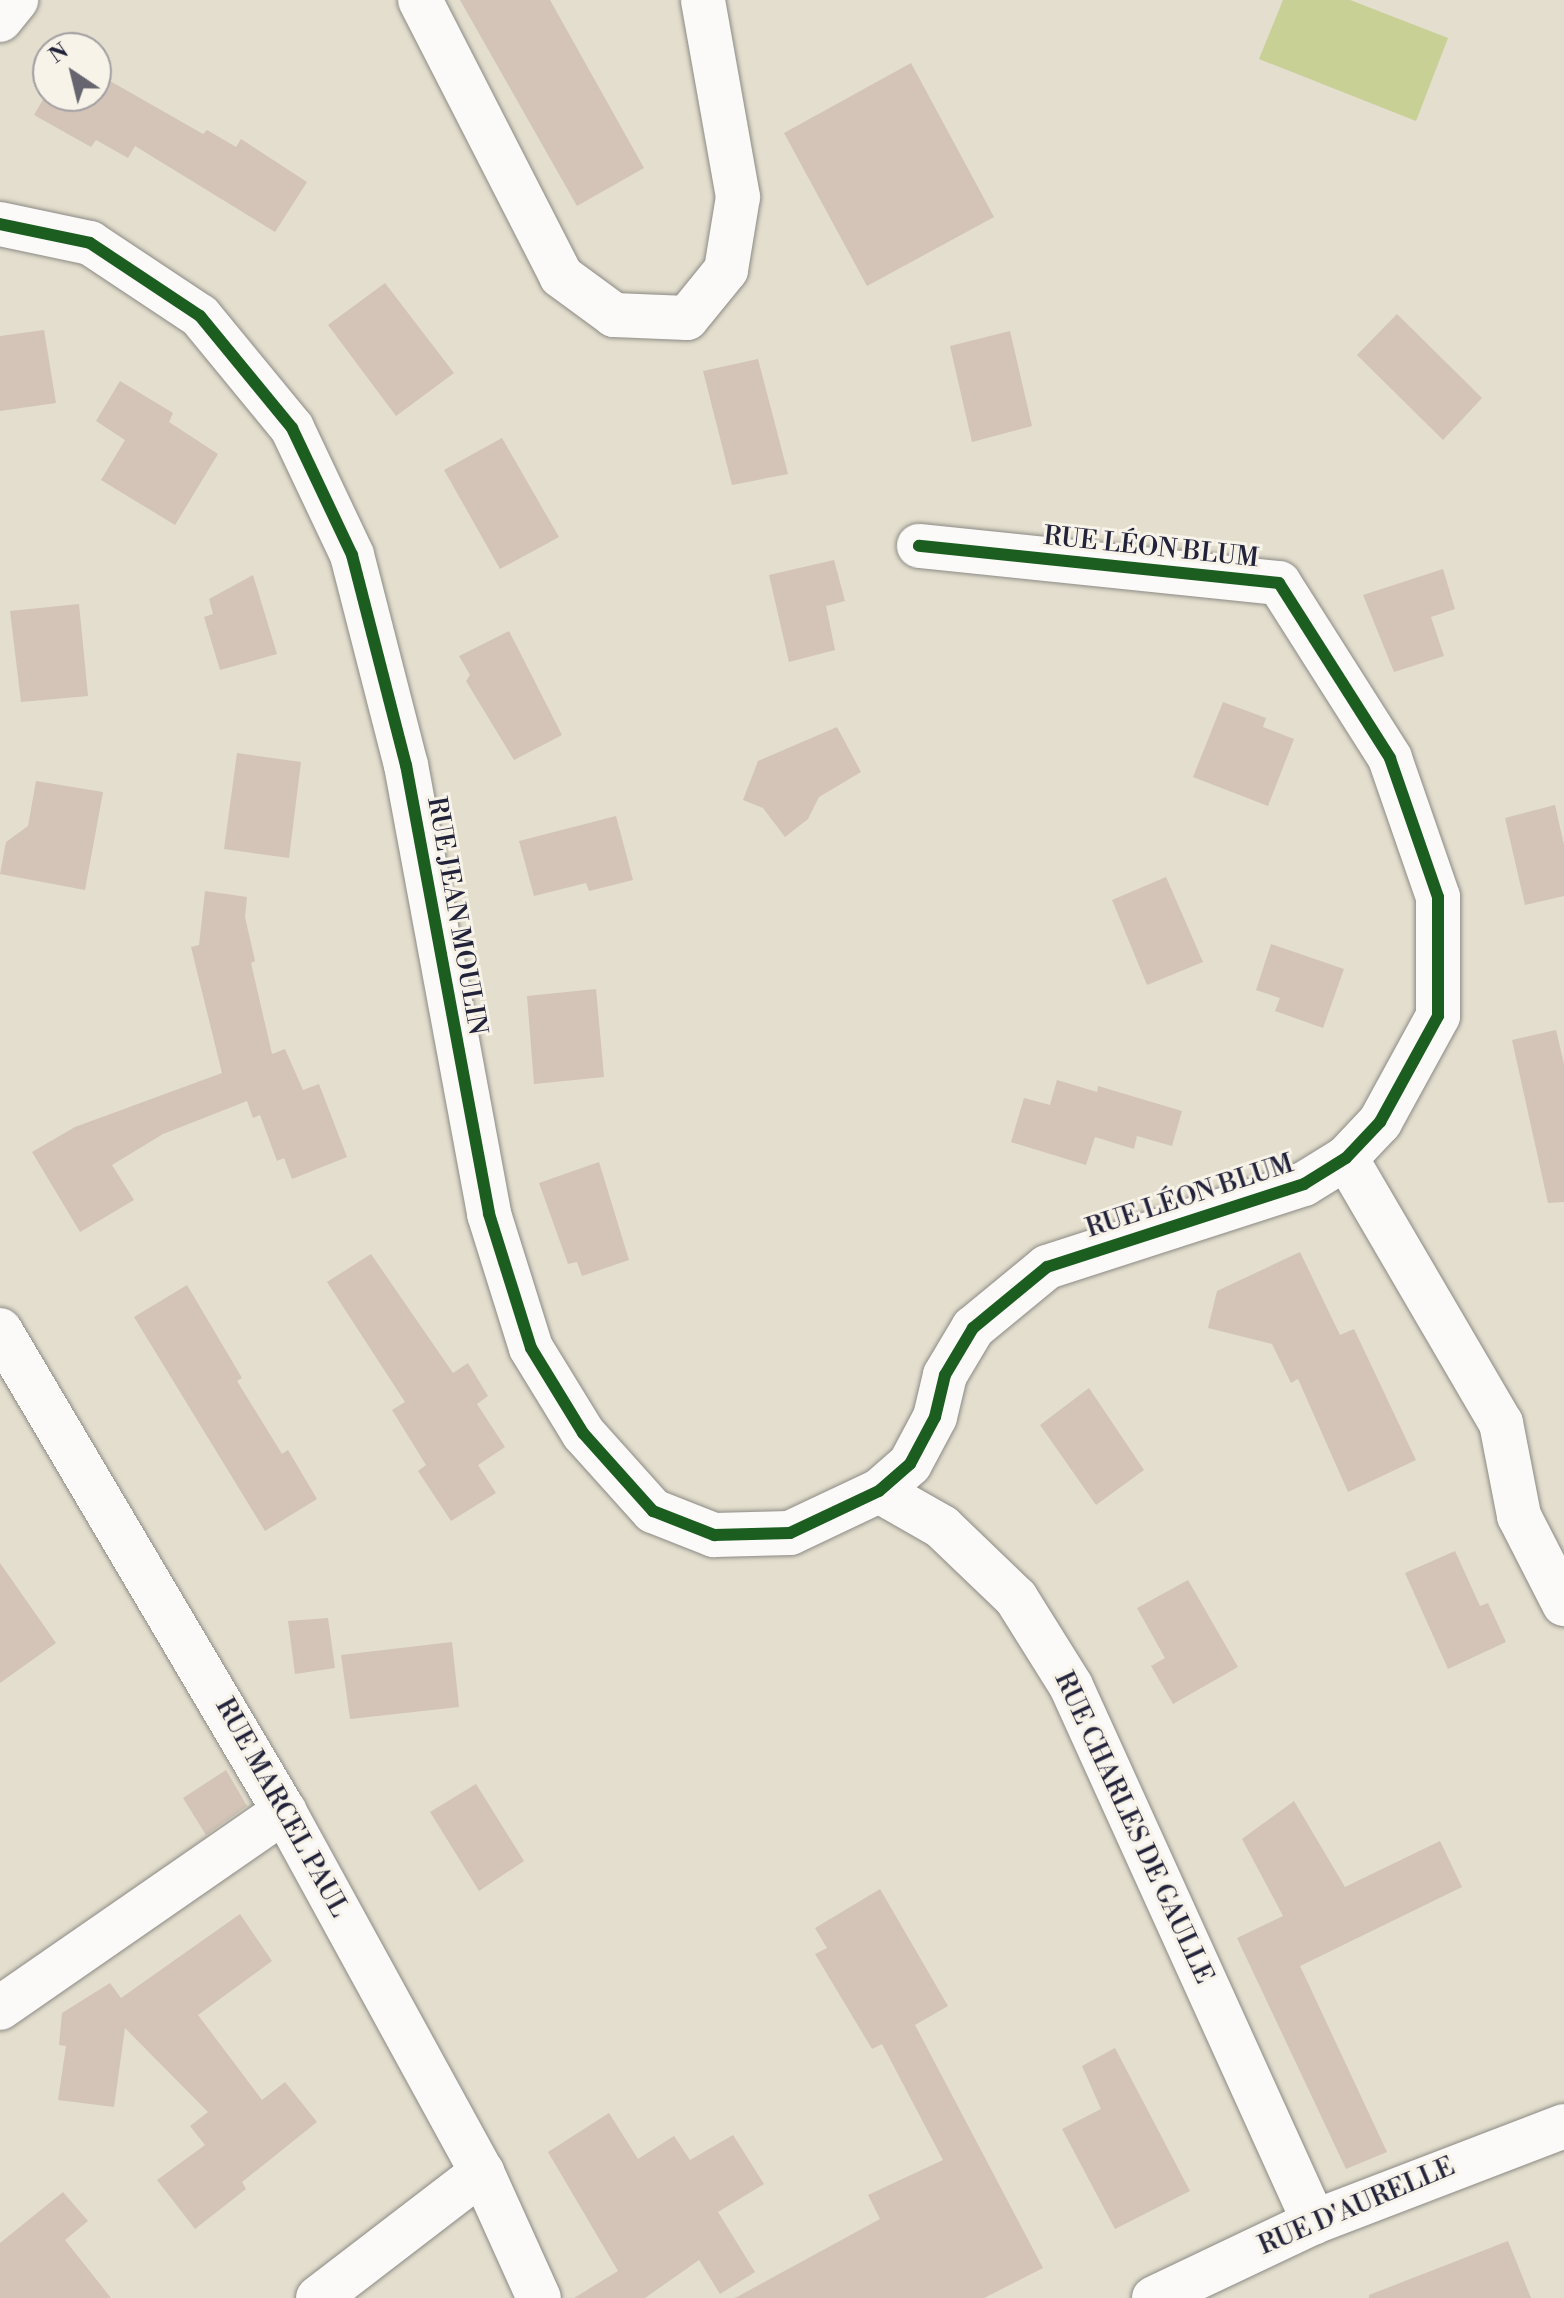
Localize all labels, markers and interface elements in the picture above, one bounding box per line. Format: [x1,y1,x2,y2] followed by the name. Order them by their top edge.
[32,32,112,112] north arrow
[44,38,74,70] text: N
[1042,521,1260,575] street label: RUE LÉON BLUM
[420,794,492,1038] street label: RUE JEAN MOULIN
[1082,1149,1298,1245] street label: RUE LÉON BLUM
[1047,1667,1219,1989] street label: RUE CHARLES DE GAULLE
[208,1693,354,1923] street label: RUE MARCEL PAUL
[1254,2152,1460,2262] street label: RUE D'AURELLE

